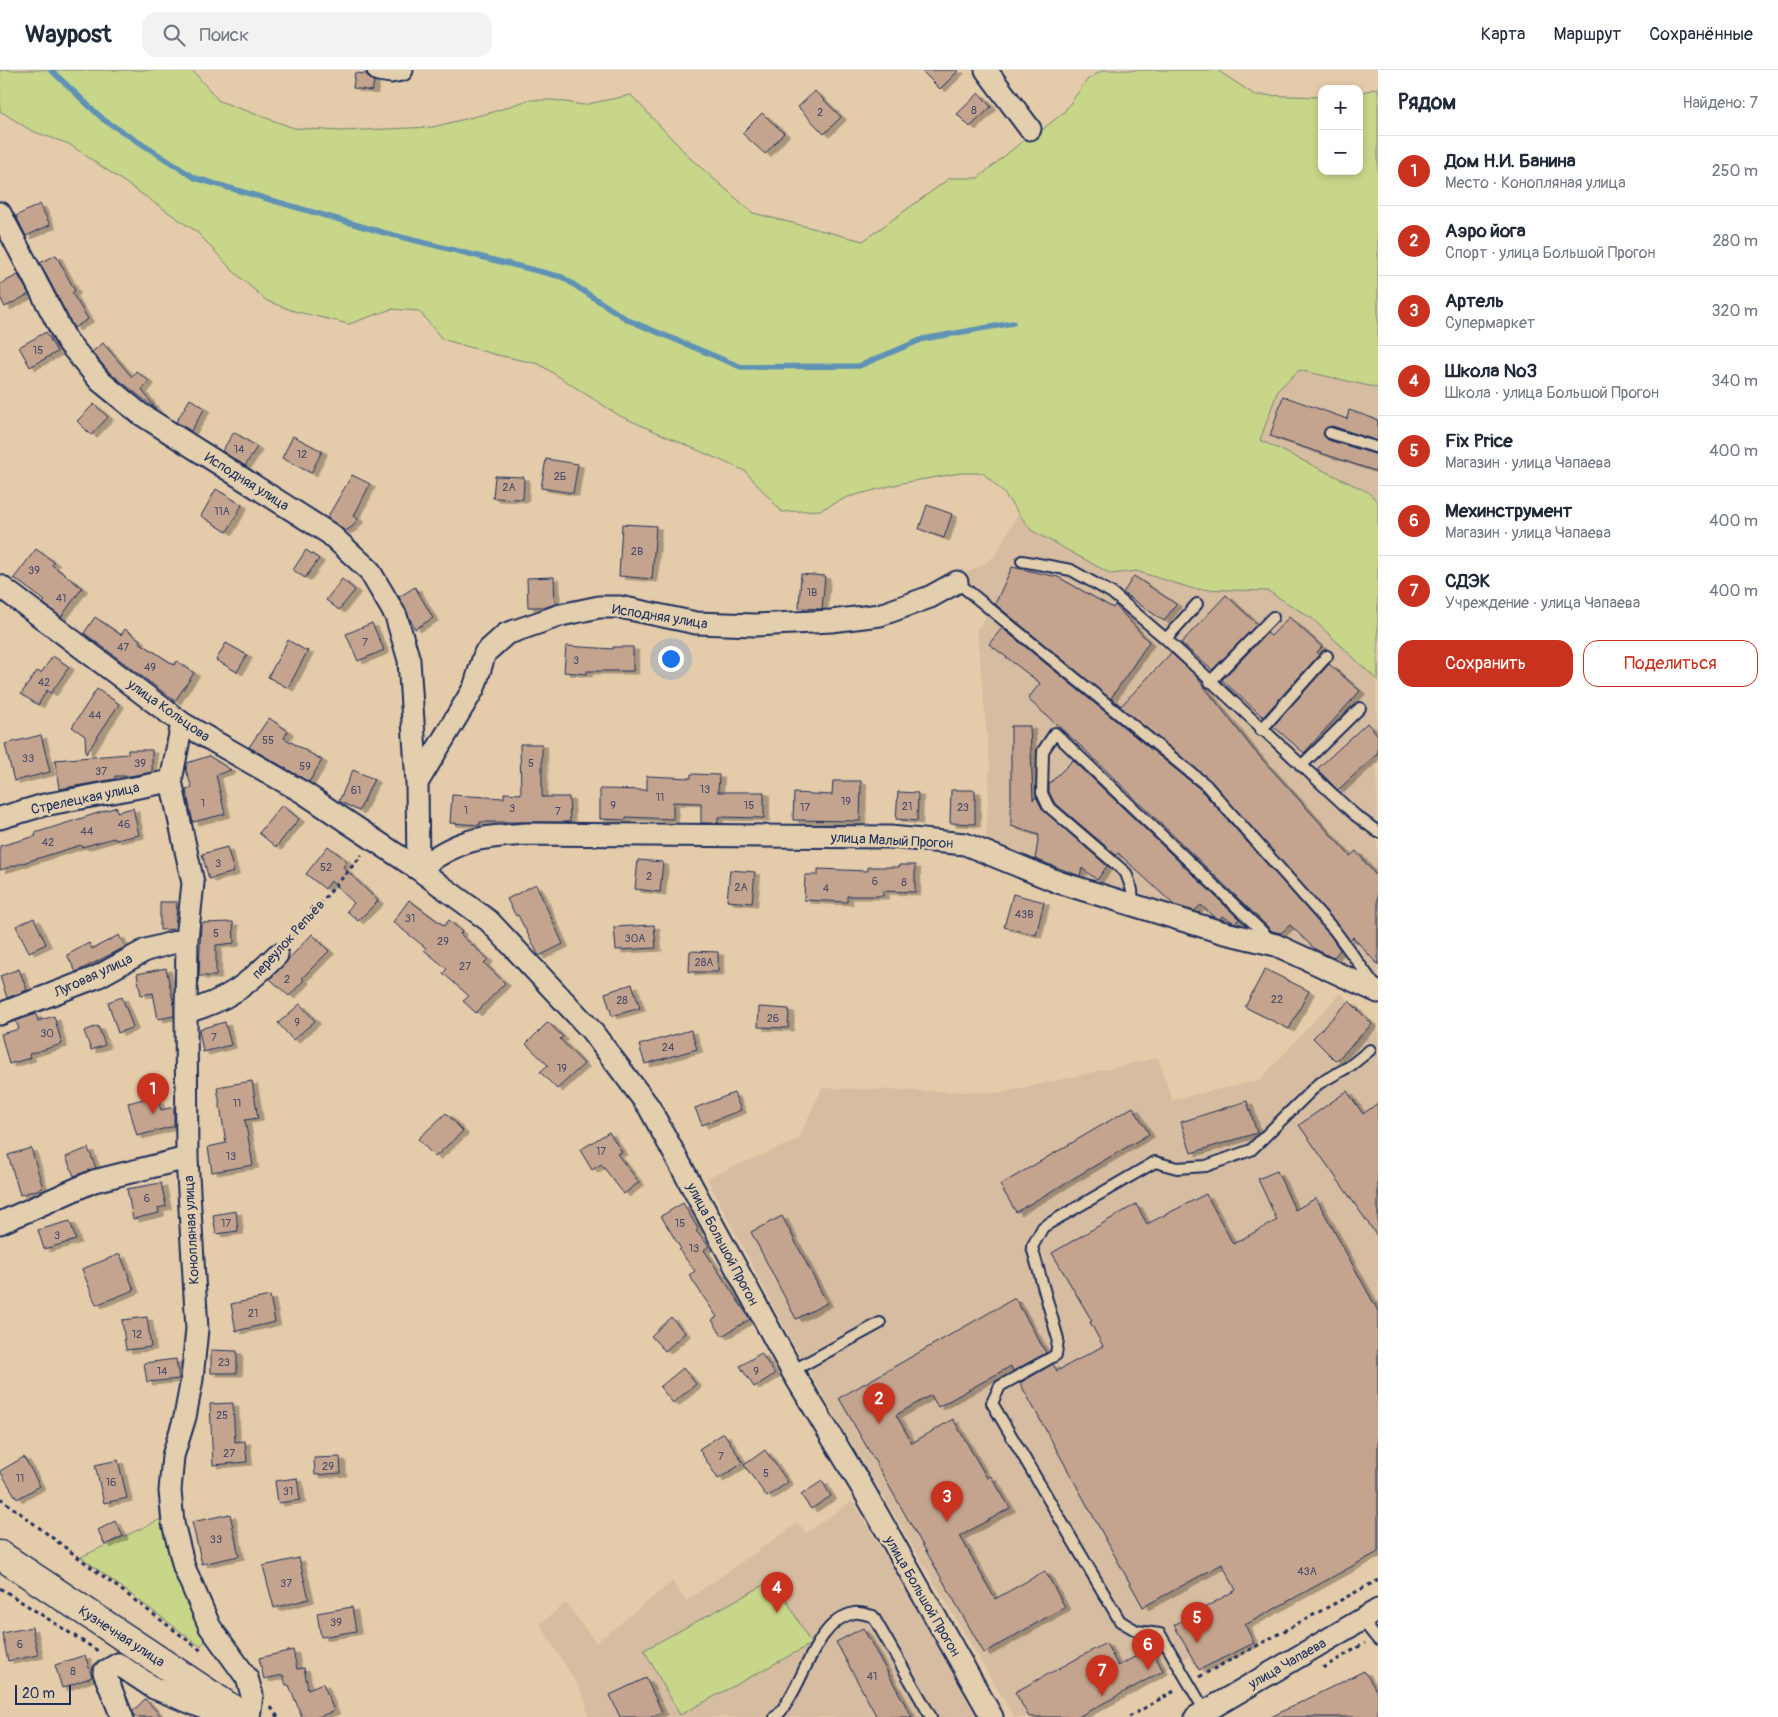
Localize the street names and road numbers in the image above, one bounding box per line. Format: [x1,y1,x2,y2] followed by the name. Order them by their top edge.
[201,449,292,514] street label: Исподняя улица
[611,601,709,632] street label: Исподняя улица
[123,675,213,745] street label: улица Кольцова
[29,779,141,818] street label: Стрелецкая улица
[829,829,954,852] street label: улица Малый Прогон
[248,896,328,982] street label: переулок Репьёв
[50,950,135,1001] street label: Луговая улица
[180,1175,203,1285] street label: Конопляная улица
[683,1179,762,1309] street label: улица Большой Прогон
[881,1532,964,1660] street label: улица Большой Прогон
[75,1602,168,1671] street label: Кузнечная улица
[1245,1634,1329,1693] street label: улица Чапаева

